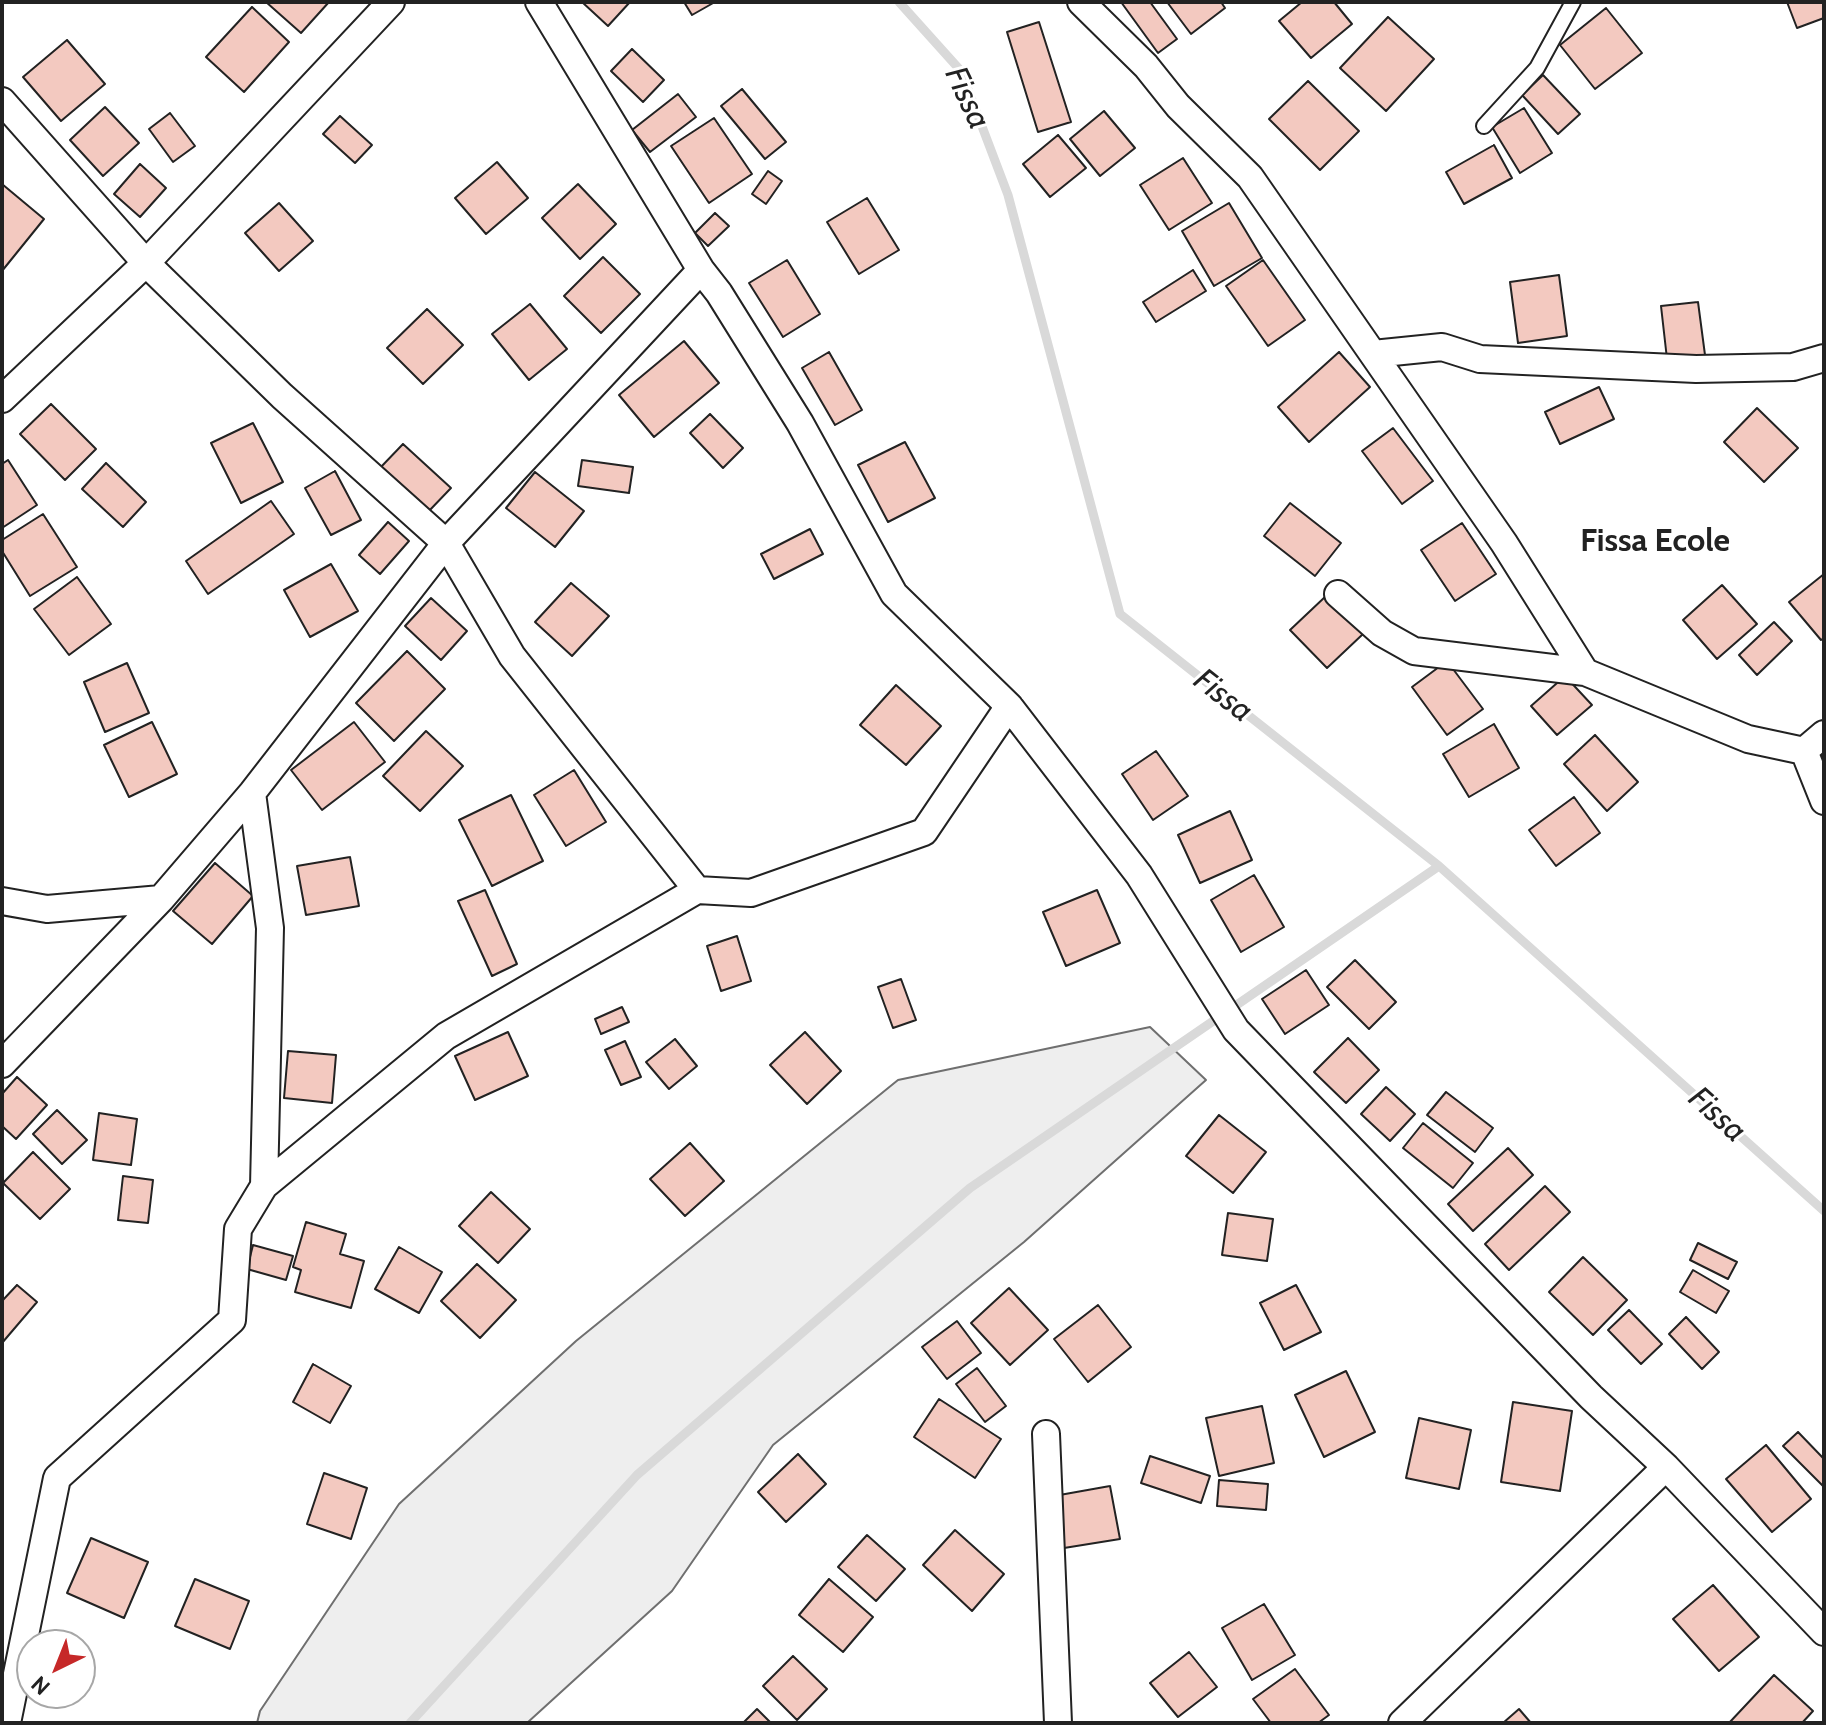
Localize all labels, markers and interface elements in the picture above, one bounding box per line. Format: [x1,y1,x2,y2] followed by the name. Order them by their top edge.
[936,61,998,135] water label: Fissa
[1580,523,1730,561] district label: Fissa Ecole
[1186,661,1260,731] water label: Fissa
[1680,1079,1754,1151] water label: Fissa
[16,1629,96,1709] north arrow
[26,1670,56,1701] text: N

